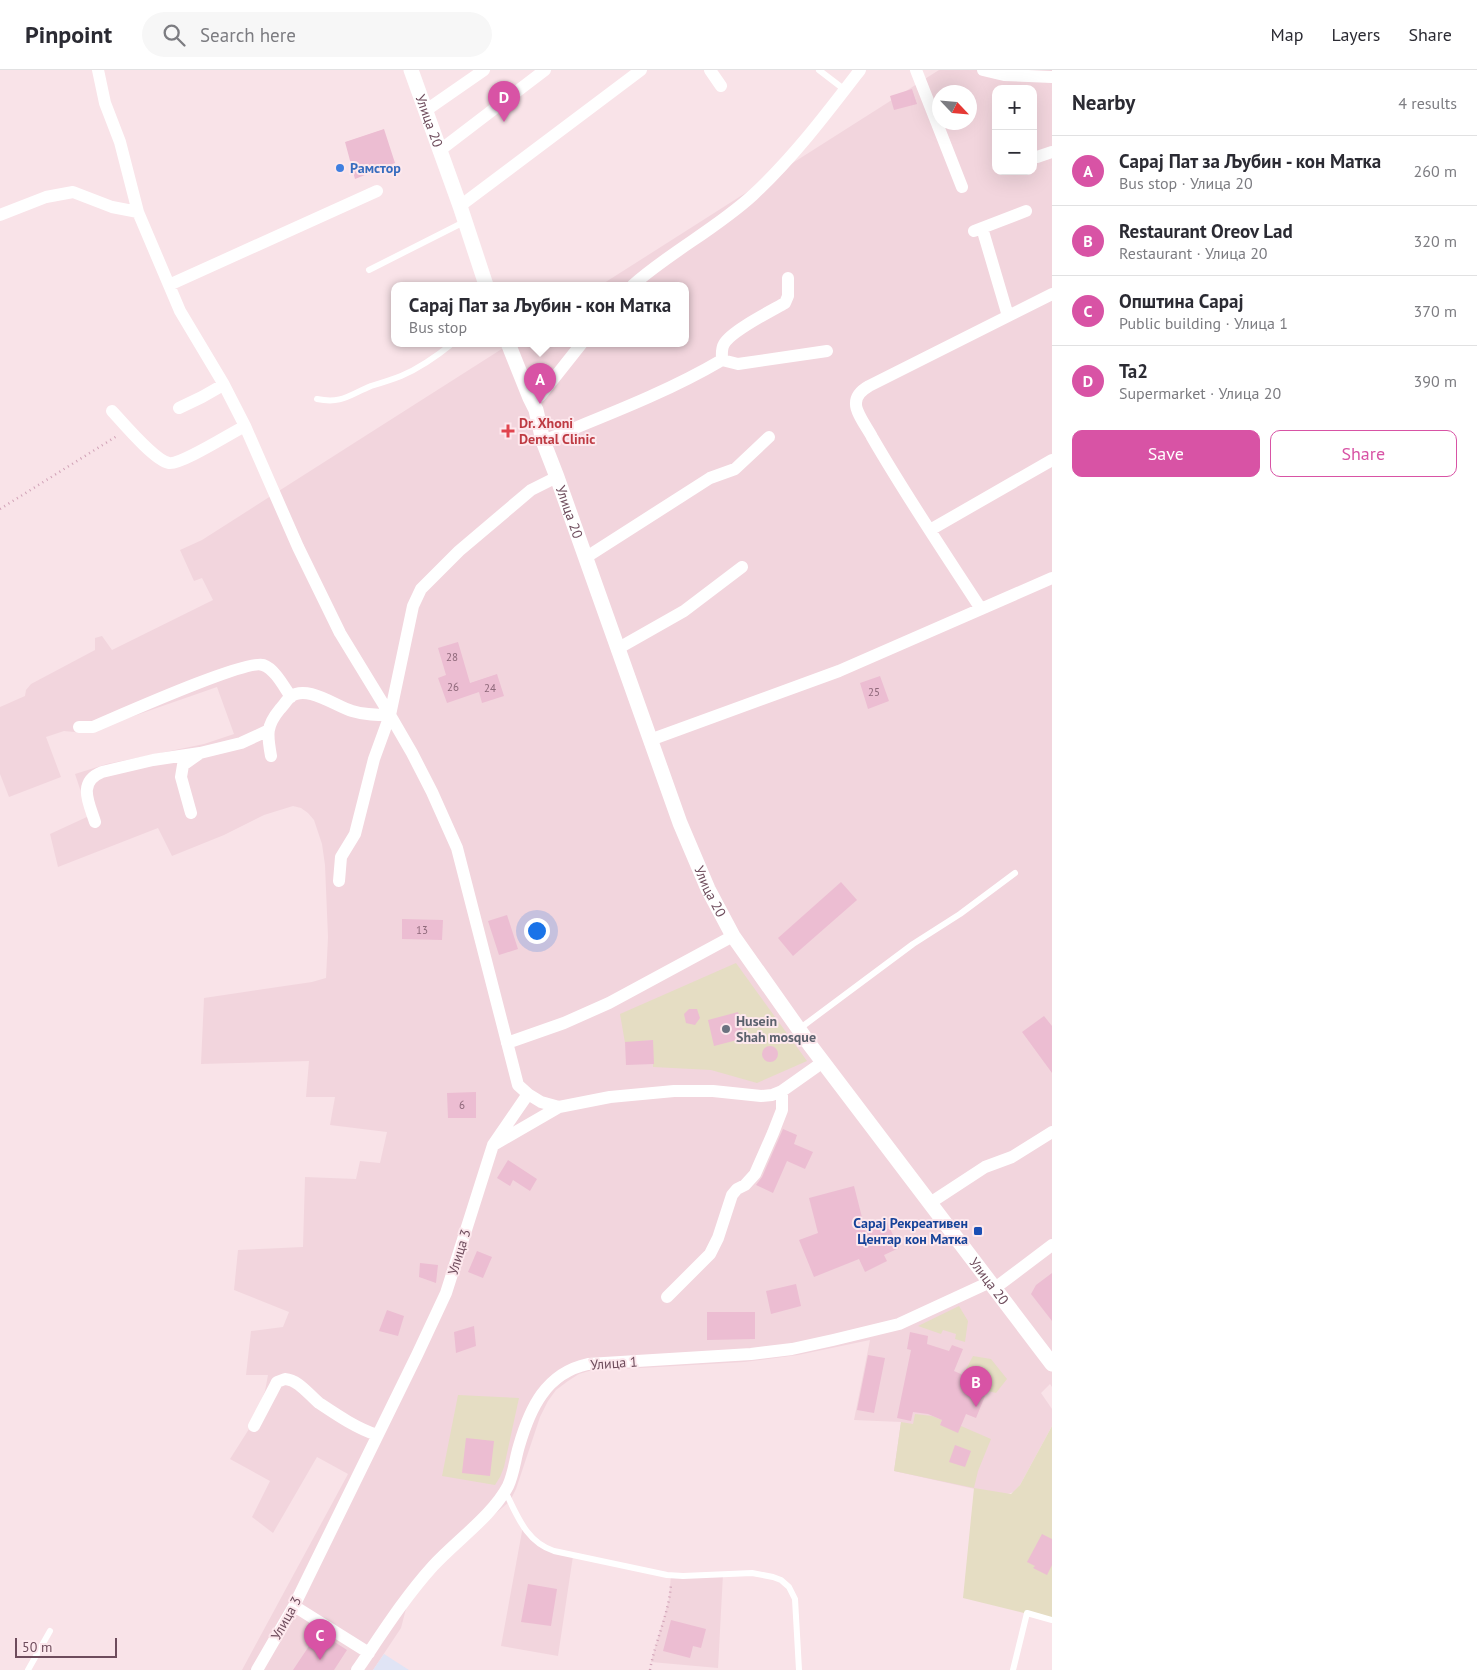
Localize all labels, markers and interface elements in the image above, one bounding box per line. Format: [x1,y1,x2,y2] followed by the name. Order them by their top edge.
[142,12,492,57] search box
[25,19,112,50] text: Pinpoint
[160,21,188,49] icon: search
[200,23,296,47] text: Search here
[1271,23,1303,46] text: Map
[1331,23,1380,46] text: Layers
[1408,23,1452,46] text: Share
[488,81,520,122] pin: D
[932,85,977,130] north arrow
[992,85,1037,175] map controls
[992,85,1037,130] button: +
[1072,89,1135,116] text: Nearby
[412,92,447,150] street label: Улица 20
[1398,93,1457,113] text: 4 results
[992,130,1037,175] button: −
[1119,149,1381,173] text: Сарај Пат за Љубин - кон Матка
[350,159,401,177] place label: Рамстор
[1083,161,1093,181] text: A
[1414,161,1457,181] text: 260 m
[334,162,346,174] marker: Рамстор
[1119,173,1253,193] text: Bus stop · Улица 20
[1119,219,1293,243] text: Restaurant Oreov Lad
[1083,231,1093,251] text: B
[1414,231,1457,251] text: 320 m
[1119,243,1268,263] text: Restaurant · Улица 20
[391,282,689,347] popup
[1119,289,1243,313] text: Општина Сарај
[409,293,671,317] text: Сарај Пат за Љубин - кон Матка
[1084,301,1092,321] text: C
[1414,301,1457,321] text: 370 m
[1119,313,1288,333] text: Public building · Улица 1
[409,317,467,337] text: Bus stop
[1119,359,1148,383] text: Ta2
[524,363,556,404] pin: A
[1083,371,1093,391] text: D
[1414,371,1457,391] text: 390 m
[1119,383,1281,403] text: Supermarket · Улица 20
[519,414,595,448] place label: Dr. Xhoni Dental Clinic
[501,424,515,438] marker: Dr. Xhoni Dental Clinic
[1072,430,1260,477] button: Save
[1270,430,1457,477] button: Share
[552,483,587,541] street label: Улица 20
[446,650,458,664] house number: 28
[447,680,459,694] house number: 26
[484,681,496,695] house number: 24
[868,685,880,699] house number: 25
[690,863,730,920] street label: Улица 20
[524,918,550,944] your location
[416,923,428,937] house number: 13
[736,1012,816,1046] place label: Husein Shah mosque
[720,1023,732,1035] marker: Husein Shah mosque
[459,1098,465,1112] house number: 6
[853,1214,968,1248] place label: Сарај Рекреативен Центар кон Матка
[972,1225,984,1237] marker: Сарај Рекреативен Центар кон Матка
[443,1227,475,1277] street label: Улица 3
[965,1254,1013,1309] street label: Улица 20
[590,1352,638,1374] street label: Улица 1
[960,1366,992,1407] pin: B
[267,1593,305,1643] street label: Улица 3
[304,1619,336,1660] pin: C
[15,1635,118,1658] scale bar
[22,1638,52,1656] text: 50 m

